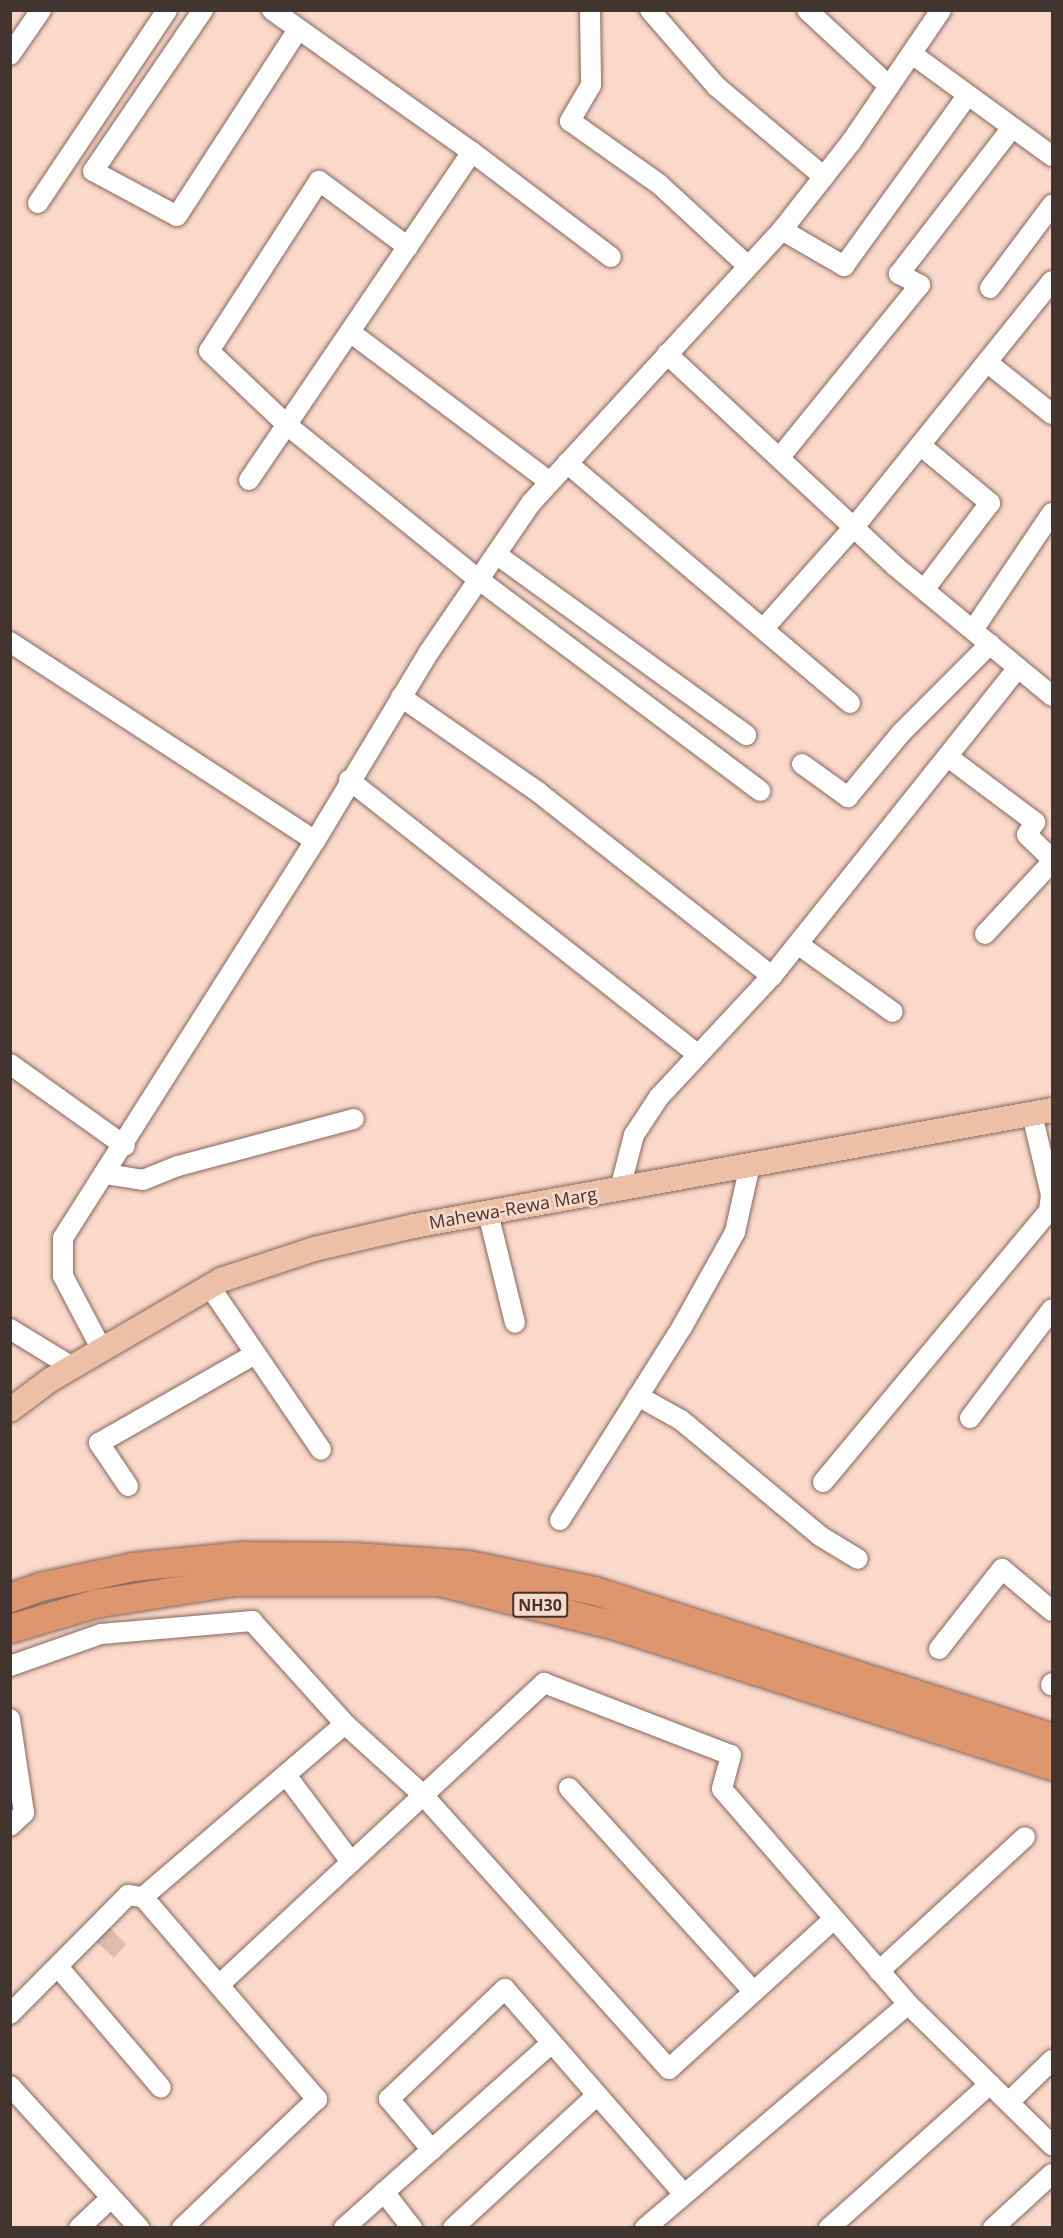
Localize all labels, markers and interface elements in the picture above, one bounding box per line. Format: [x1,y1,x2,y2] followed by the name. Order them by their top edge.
[427,1183,599,1233] street label: Mahewa-Rewa Marg
[512,1592,568,1618] road number: NH30

